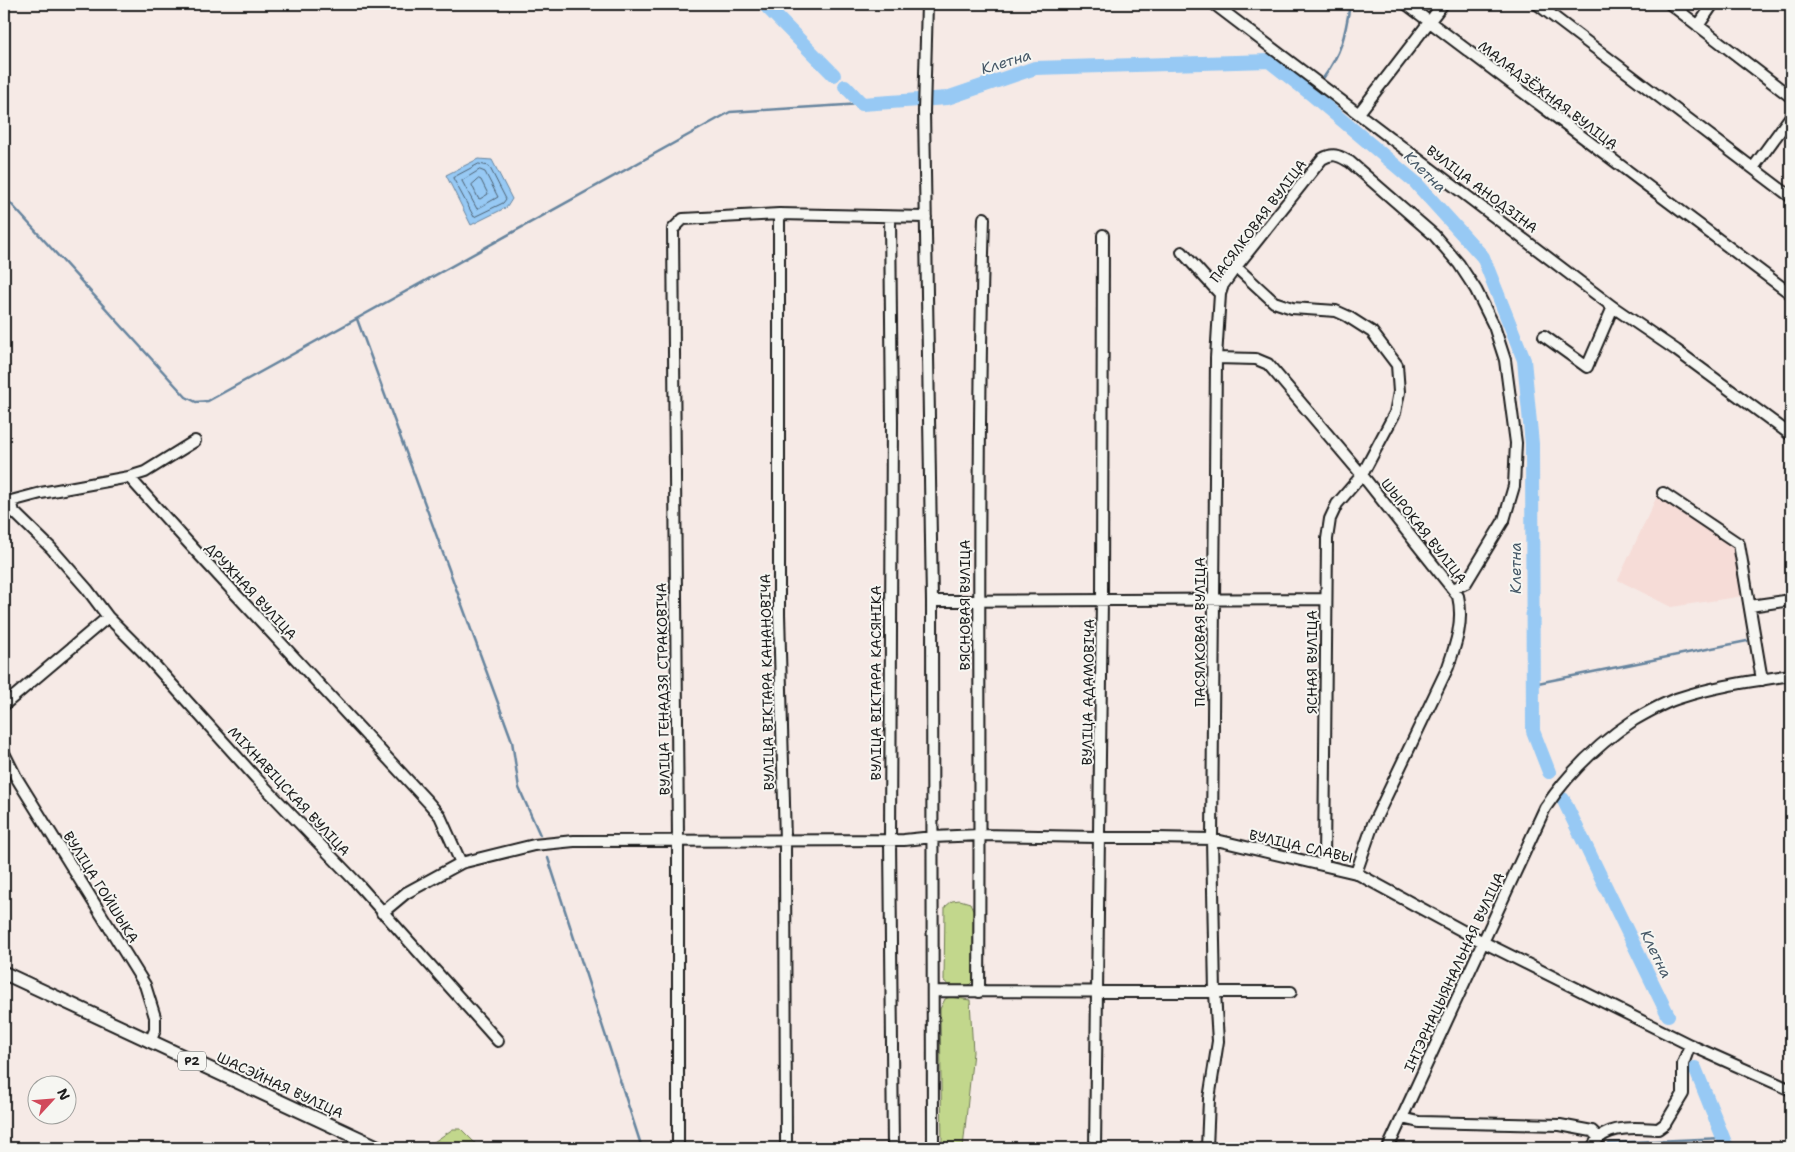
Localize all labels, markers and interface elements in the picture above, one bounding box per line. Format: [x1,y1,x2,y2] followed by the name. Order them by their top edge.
[1475,37,1621,153] street label: МАЛАДЗЁЖНАЯ ВУЛІЦА
[978,45,1034,79] water label: Клетна
[1423,141,1541,237] street label: ВУЛІЦА АНОДЗІНА
[1399,147,1451,197] water label: Клетна
[1206,156,1310,286] street label: ПАСЯЛКОВАЯ ВУЛІЦА
[1377,475,1471,587] street label: ШЫРОКАЯ ВУЛІЦА
[201,539,301,643] street label: ДРУЖНАЯ ВУЛІЦА
[956,540,974,670] street label: ВЯСНОВАЯ ВУЛІЦА
[1506,542,1526,594] water label: Клетна
[1191,557,1209,707] street label: ПАСЯЛКОВАЯ ВУЛІЦА
[756,574,778,790] street label: ВУЛІЦА ВІКТАРА КАНАНОВІЧА
[652,582,674,796] street label: ВУЛІЦА ГЕНАДЗЯ СТРАКОВІЧА
[867,585,885,781] street label: ВУЛІЦА ВІКТАРА КАСЯНІКА
[1303,610,1321,714] street label: ЯСНАЯ ВУЛІЦА
[1078,618,1098,766] street label: ВУЛІЦА АДАМОВІЧА
[224,722,354,860] street label: МІХНАВІЦСКАЯ ВУЛІЦА
[1247,825,1355,867] street label: ВУЛІЦА СЛАВЫ
[59,828,143,946] street label: ВУЛІЦА ГОЙШЫКА
[1400,869,1508,1075] street label: ІНТЭРНАЦЫЯНАЛЬНАЯ ВУЛІЦА
[1636,926,1676,982] water label: Клетна
[214,1048,346,1122] street label: ШАСЭЙНАЯ ВУЛІЦА
[178,1052,206,1070] road number: Р2
[28,1074,78,1124] north arrow
[53,1085,74,1103] text: N

